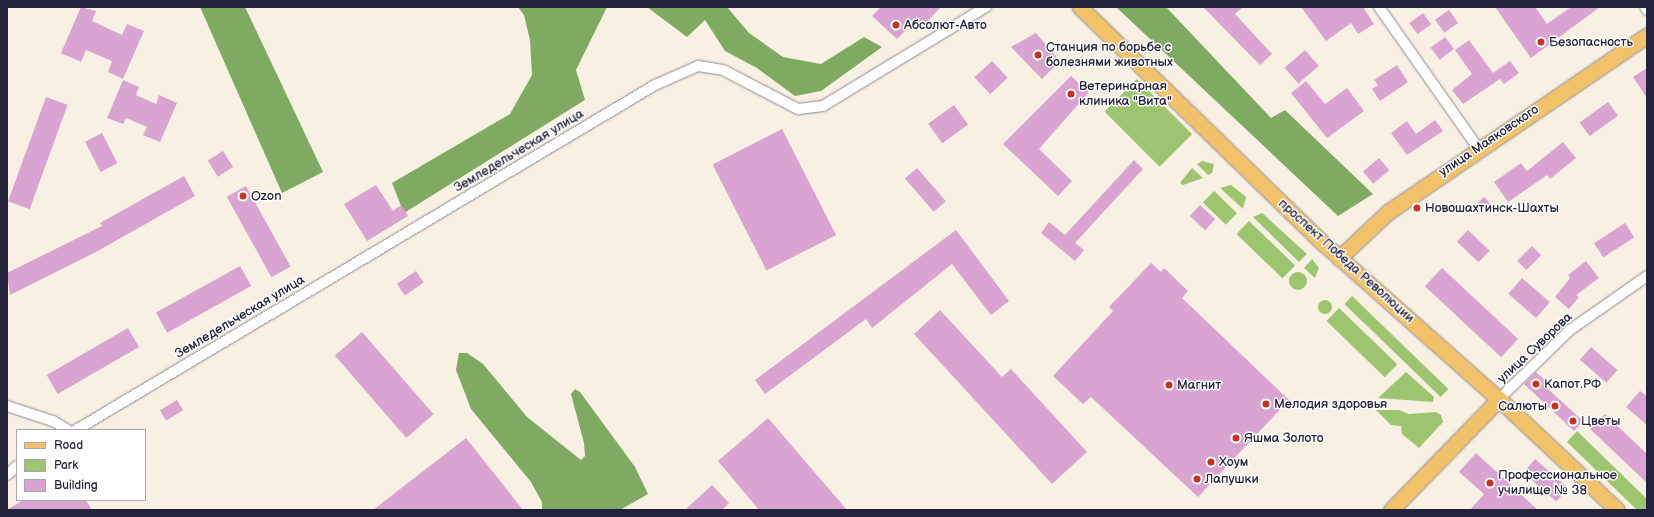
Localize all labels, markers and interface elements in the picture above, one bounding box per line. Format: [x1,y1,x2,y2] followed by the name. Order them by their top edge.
[904,17,987,33] place label: Абсолют-Авто
[891,20,901,30] marker: Абсолют-Авто
[1549,34,1633,50] place label: Безопасность
[1536,37,1546,47] marker: Безопасность
[1046,40,1173,71] place label: Станция по борьбе с болезнями животных
[1033,50,1043,60] marker: Станция по борьбе с болезнями животных
[1079,79,1172,110] place label: Ветеринарная клиника "Вита"
[1066,89,1076,99] marker: Ветеринарная клиника "Вита"
[1436,102,1542,180] street label: улица Маяковского
[451,106,587,196] street label: Земледельческая улица
[251,188,281,204] place label: Ozon
[238,191,248,201] marker: Ozon
[1275,196,1417,326] street label: проспект Победа Революции
[1425,200,1559,216] place label: Новошахтинск-Шахты
[1412,203,1422,213] marker: Новошахтинск-Шахты
[172,272,308,362] street label: Земледельческая улица
[1494,309,1576,387] street label: улица Суворова
[1544,376,1601,392] place label: Капот.РФ
[1177,377,1221,393] place label: Магнит
[1531,379,1541,389] marker: Капот.РФ
[1164,380,1174,390] marker: Магнит
[1274,396,1387,412] place label: Мелодия здоровья
[1498,398,1547,414] place label: Салюты
[1261,399,1271,409] marker: Мелодия здоровья
[1550,401,1560,411] marker: Салюты
[1581,413,1620,429] place label: Цветы
[1568,416,1578,426] marker: Цветы
[16,429,146,501] legend
[1244,430,1324,446] place label: Яшма Золото
[1231,433,1241,443] marker: Яшма Золото
[54,438,83,453] text: Road
[1219,454,1248,470] place label: Хоум
[1206,457,1216,467] marker: Хоум
[54,458,78,473] text: Park
[1498,468,1617,499] place label: Профессиональное училище № 38
[1205,471,1259,487] place label: Лапушки
[1192,474,1202,484] marker: Лапушки
[54,478,98,493] text: Building
[1485,478,1495,488] marker: Профессиональное училище № 38

